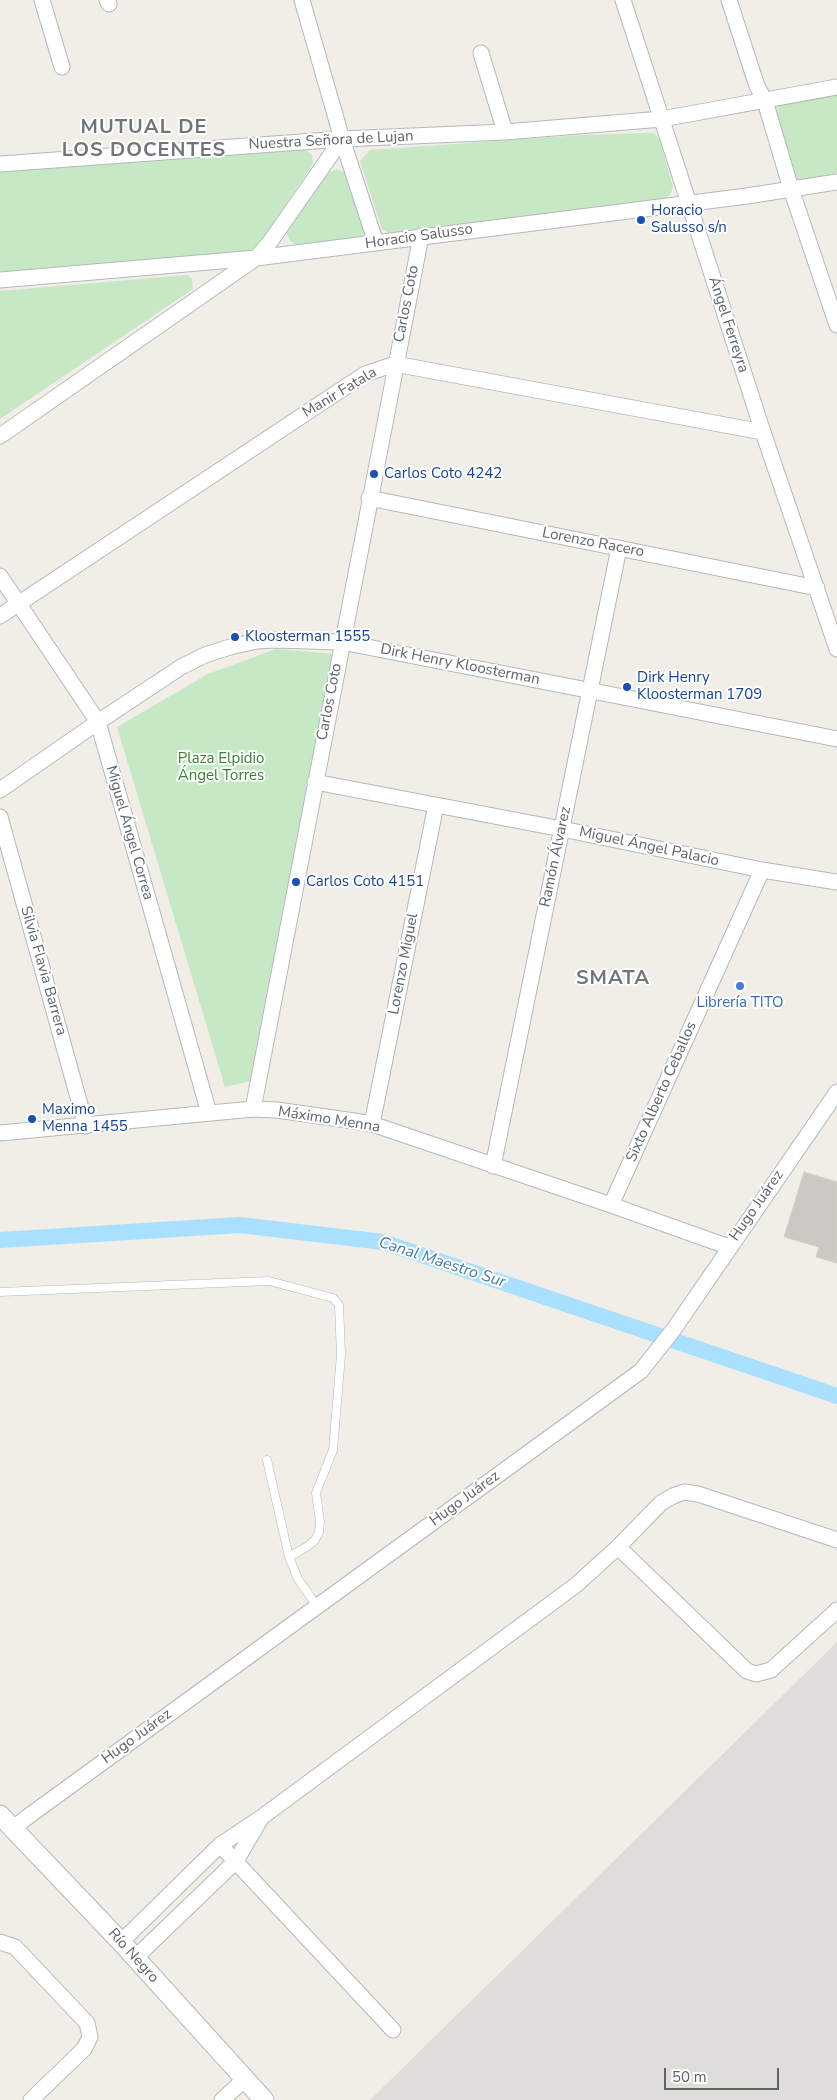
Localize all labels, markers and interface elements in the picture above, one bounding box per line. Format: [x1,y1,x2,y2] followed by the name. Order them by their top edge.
[60,116,228,163] district label: MUTUAL DE LOS DOCENTES
[248,128,414,154] street label: Nuestra Señora de Lujan
[651,202,727,237] place label: Horacio Salusso s/n
[635,214,647,226] marker: Horacio Salusso s/n
[364,221,474,253] street label: Horacio Salusso
[391,264,423,344] street label: Carlos Coto
[704,275,752,375] street label: Ángel Ferreyra
[300,364,380,422] street label: Manir Fatala
[384,465,502,483] place label: Carlos Coto 4242
[368,468,380,480] marker: Carlos Coto 4242
[540,524,646,562] street label: Lorenzo Racero
[245,628,370,646] place label: Kloosterman 1555
[229,631,241,643] marker: Kloosterman 1555
[379,641,541,689] street label: Dirk Henry Kloosterman
[314,662,346,742] street label: Carlos Coto
[637,669,762,704] place label: Dirk Henry Kloosterman 1709
[621,681,633,693] marker: Dirk Henry Kloosterman 1709
[178,750,264,785] park label: Plaza Elpidio Ángel Torres
[101,764,157,902] street label: Miguel Ángel Correa
[537,805,575,909] street label: Ramón Álvarez
[577,823,721,871] street label: Miguel Ángel Palacio
[306,873,424,891] place label: Carlos Coto 4151
[290,876,302,888] marker: Carlos Coto 4151
[16,904,70,1038] street label: Silvia Flavia Barrera
[385,912,423,1016] street label: Lorenzo Miguel
[575,967,651,991] district label: SMATA
[734,980,746,992] marker: Librería TITO
[696,994,784,1012] place label: Librería TITO
[623,1019,701,1165] street label: Sixto Alberto Ceballos
[42,1101,128,1136] place label: Maximo Menna 1455
[277,1103,381,1137] street label: Máximo Menna
[26,1113,38,1125] marker: Maximo Menna 1455
[726,1167,788,1245] street label: Hugo Juárez
[376,1233,508,1293] water label: Canal Maestro Sur
[426,1468,504,1530] street label: Hugo Juárez
[98,1706,176,1768] street label: Hugo Juárez
[104,1925,162,1987] street label: Río Negro
[667,2058,782,2090] scale bar
[672,2067,707,2087] text: 50 m

